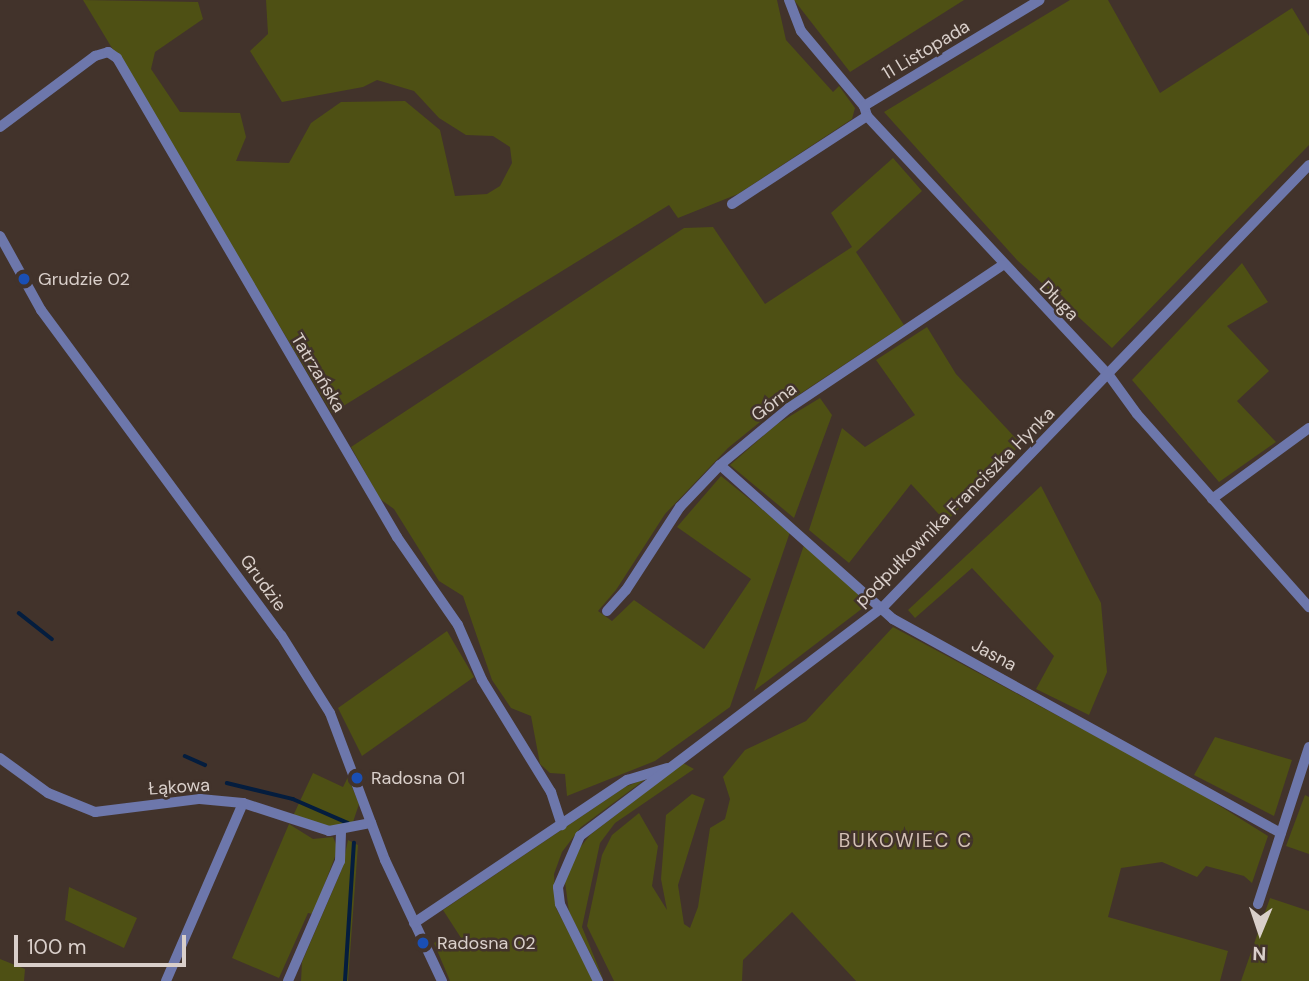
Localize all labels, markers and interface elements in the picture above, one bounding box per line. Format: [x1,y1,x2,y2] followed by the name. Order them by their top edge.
[878,15,974,85] street label: 11 Listopada
[38,268,130,290] place label: Grudzie 02
[16,271,32,287] marker: Grudzie 02
[1035,277,1083,325] street label: Długa
[286,330,350,416] street label: Tatrzańska
[747,378,801,426] street label: Górna
[851,403,1059,611] street label: podpułkownika Franciszka Hynka
[235,550,291,616] street label: Grudzie
[968,634,1020,676] street label: Jasna
[371,767,465,789] place label: Radosna 01
[349,770,365,786] marker: Radosna 01
[147,774,211,800] street label: Łąkowa
[840,830,972,852] district label: BUKOWIEC C
[1225,897,1295,967] north arrow
[18,922,189,966] scale bar
[437,932,536,954] place label: Radosna 02
[27,933,87,961] text: 100 m
[415,935,431,951] marker: Radosna 02
[1252,941,1267,966] text: N

